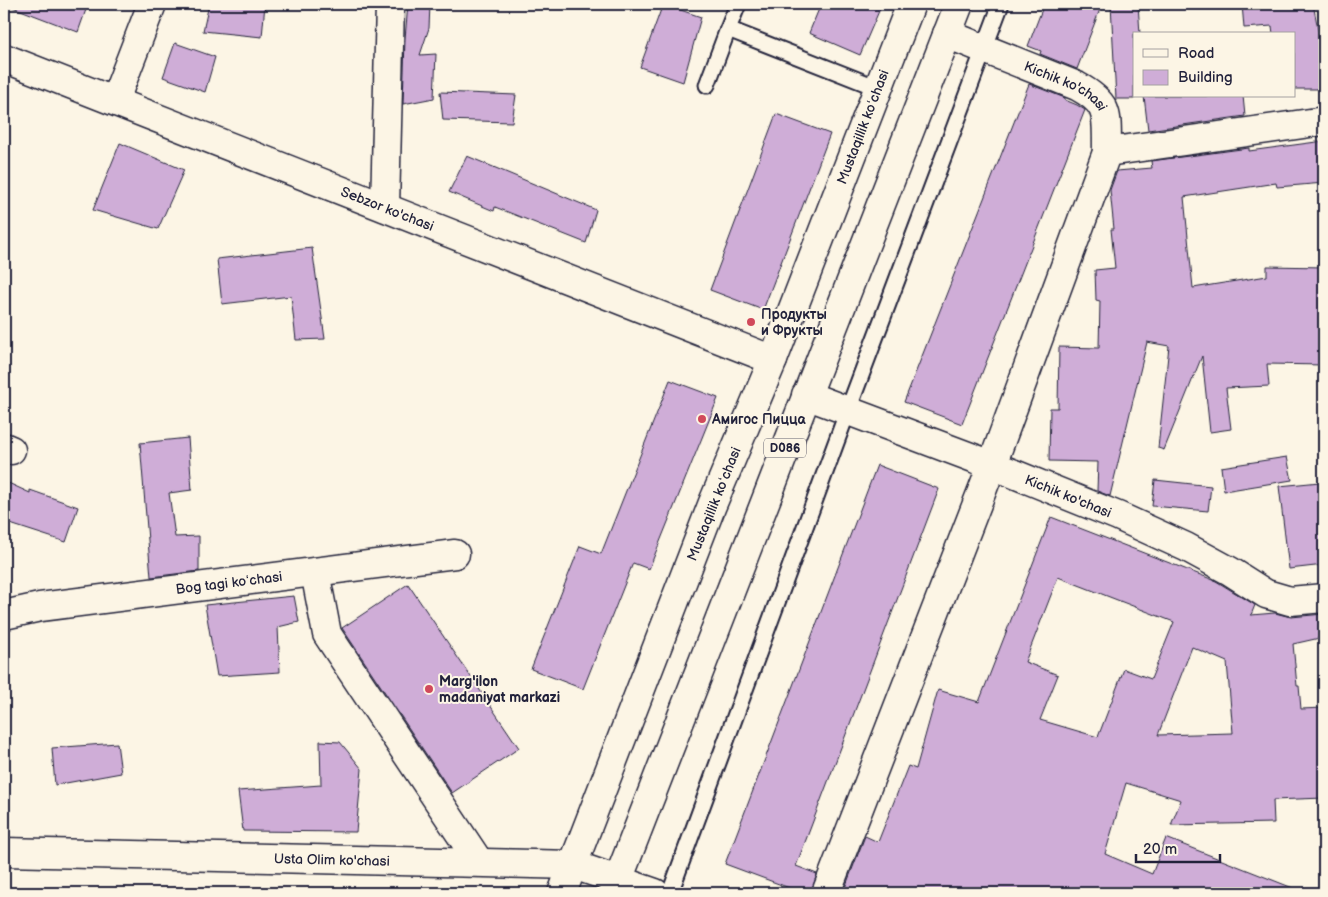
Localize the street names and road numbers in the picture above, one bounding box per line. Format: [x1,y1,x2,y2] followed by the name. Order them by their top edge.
[1022,57,1111,113] street label: Kichik ko'chasi
[833,67,893,187] street label: Mustaqillik koʻchasi
[339,183,436,235] street label: Sebzor ko'chasi
[764,438,806,458] road number: D086
[683,445,745,563] street label: Mustaqillik koʻchasi
[1022,471,1114,521] street label: Kichik ko'chasi
[175,568,283,598] street label: Bog tagi koʻchasi
[274,850,390,869] street label: Usta Olim ko'chasi

